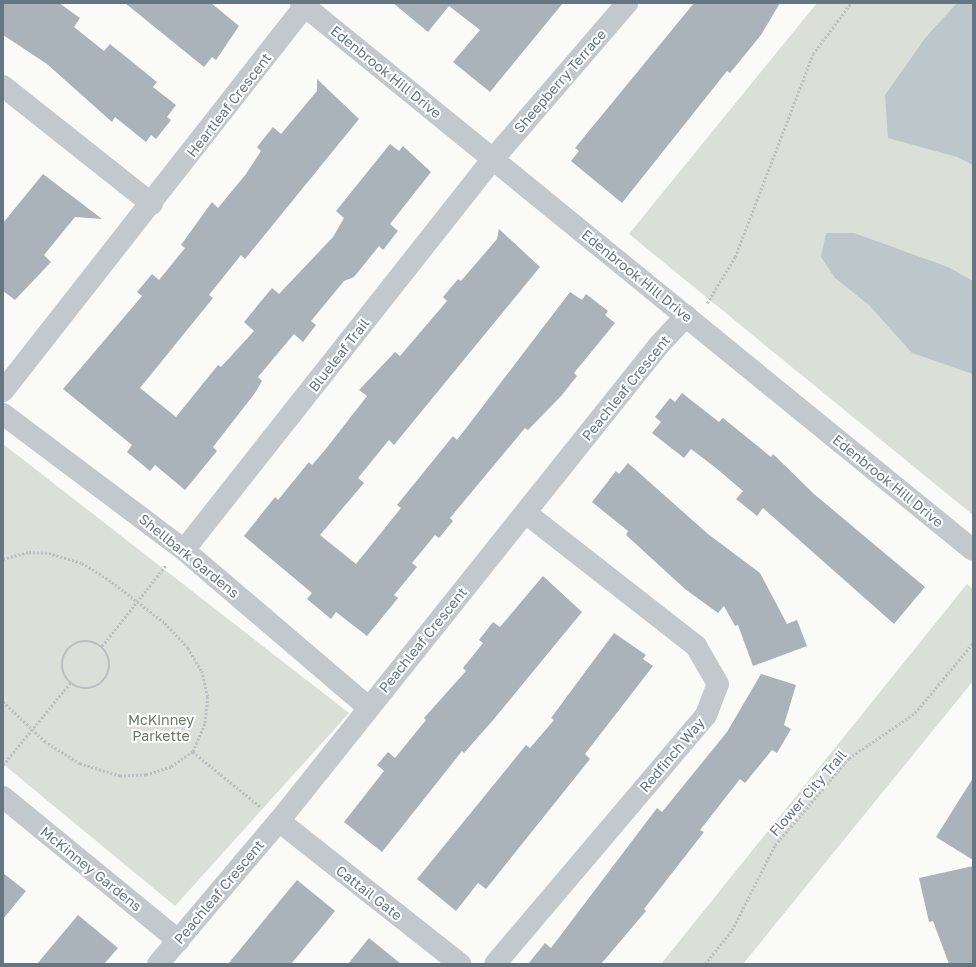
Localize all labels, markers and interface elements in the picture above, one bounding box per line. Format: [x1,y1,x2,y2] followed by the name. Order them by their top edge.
[327,22,445,122] street label: Edenbrook Hill Drive
[510,26,610,136] street label: Sheepberry Terrace
[183,50,275,160] street label: Heartleaf Crescent
[578,226,696,326] street label: Edenbrook Hill Drive
[305,315,373,395] street label: Blueleaf Trail
[578,332,674,444] street label: Peachleaf Crescent
[829,431,947,531] street label: Edenbrook Hill Drive
[136,510,242,602] street label: Shellbark Gardens
[375,584,471,696] street label: Peachleaf Crescent
[128,712,194,744] park label: McKinney Parkette
[636,714,708,796] street label: Redfinch Way
[766,747,850,839] street label: Flower City Trail
[37,823,145,915] street label: McKinney Gardens
[171,837,267,947] street label: Peachleaf Crescent
[333,862,405,924] street label: Cattail Gate

